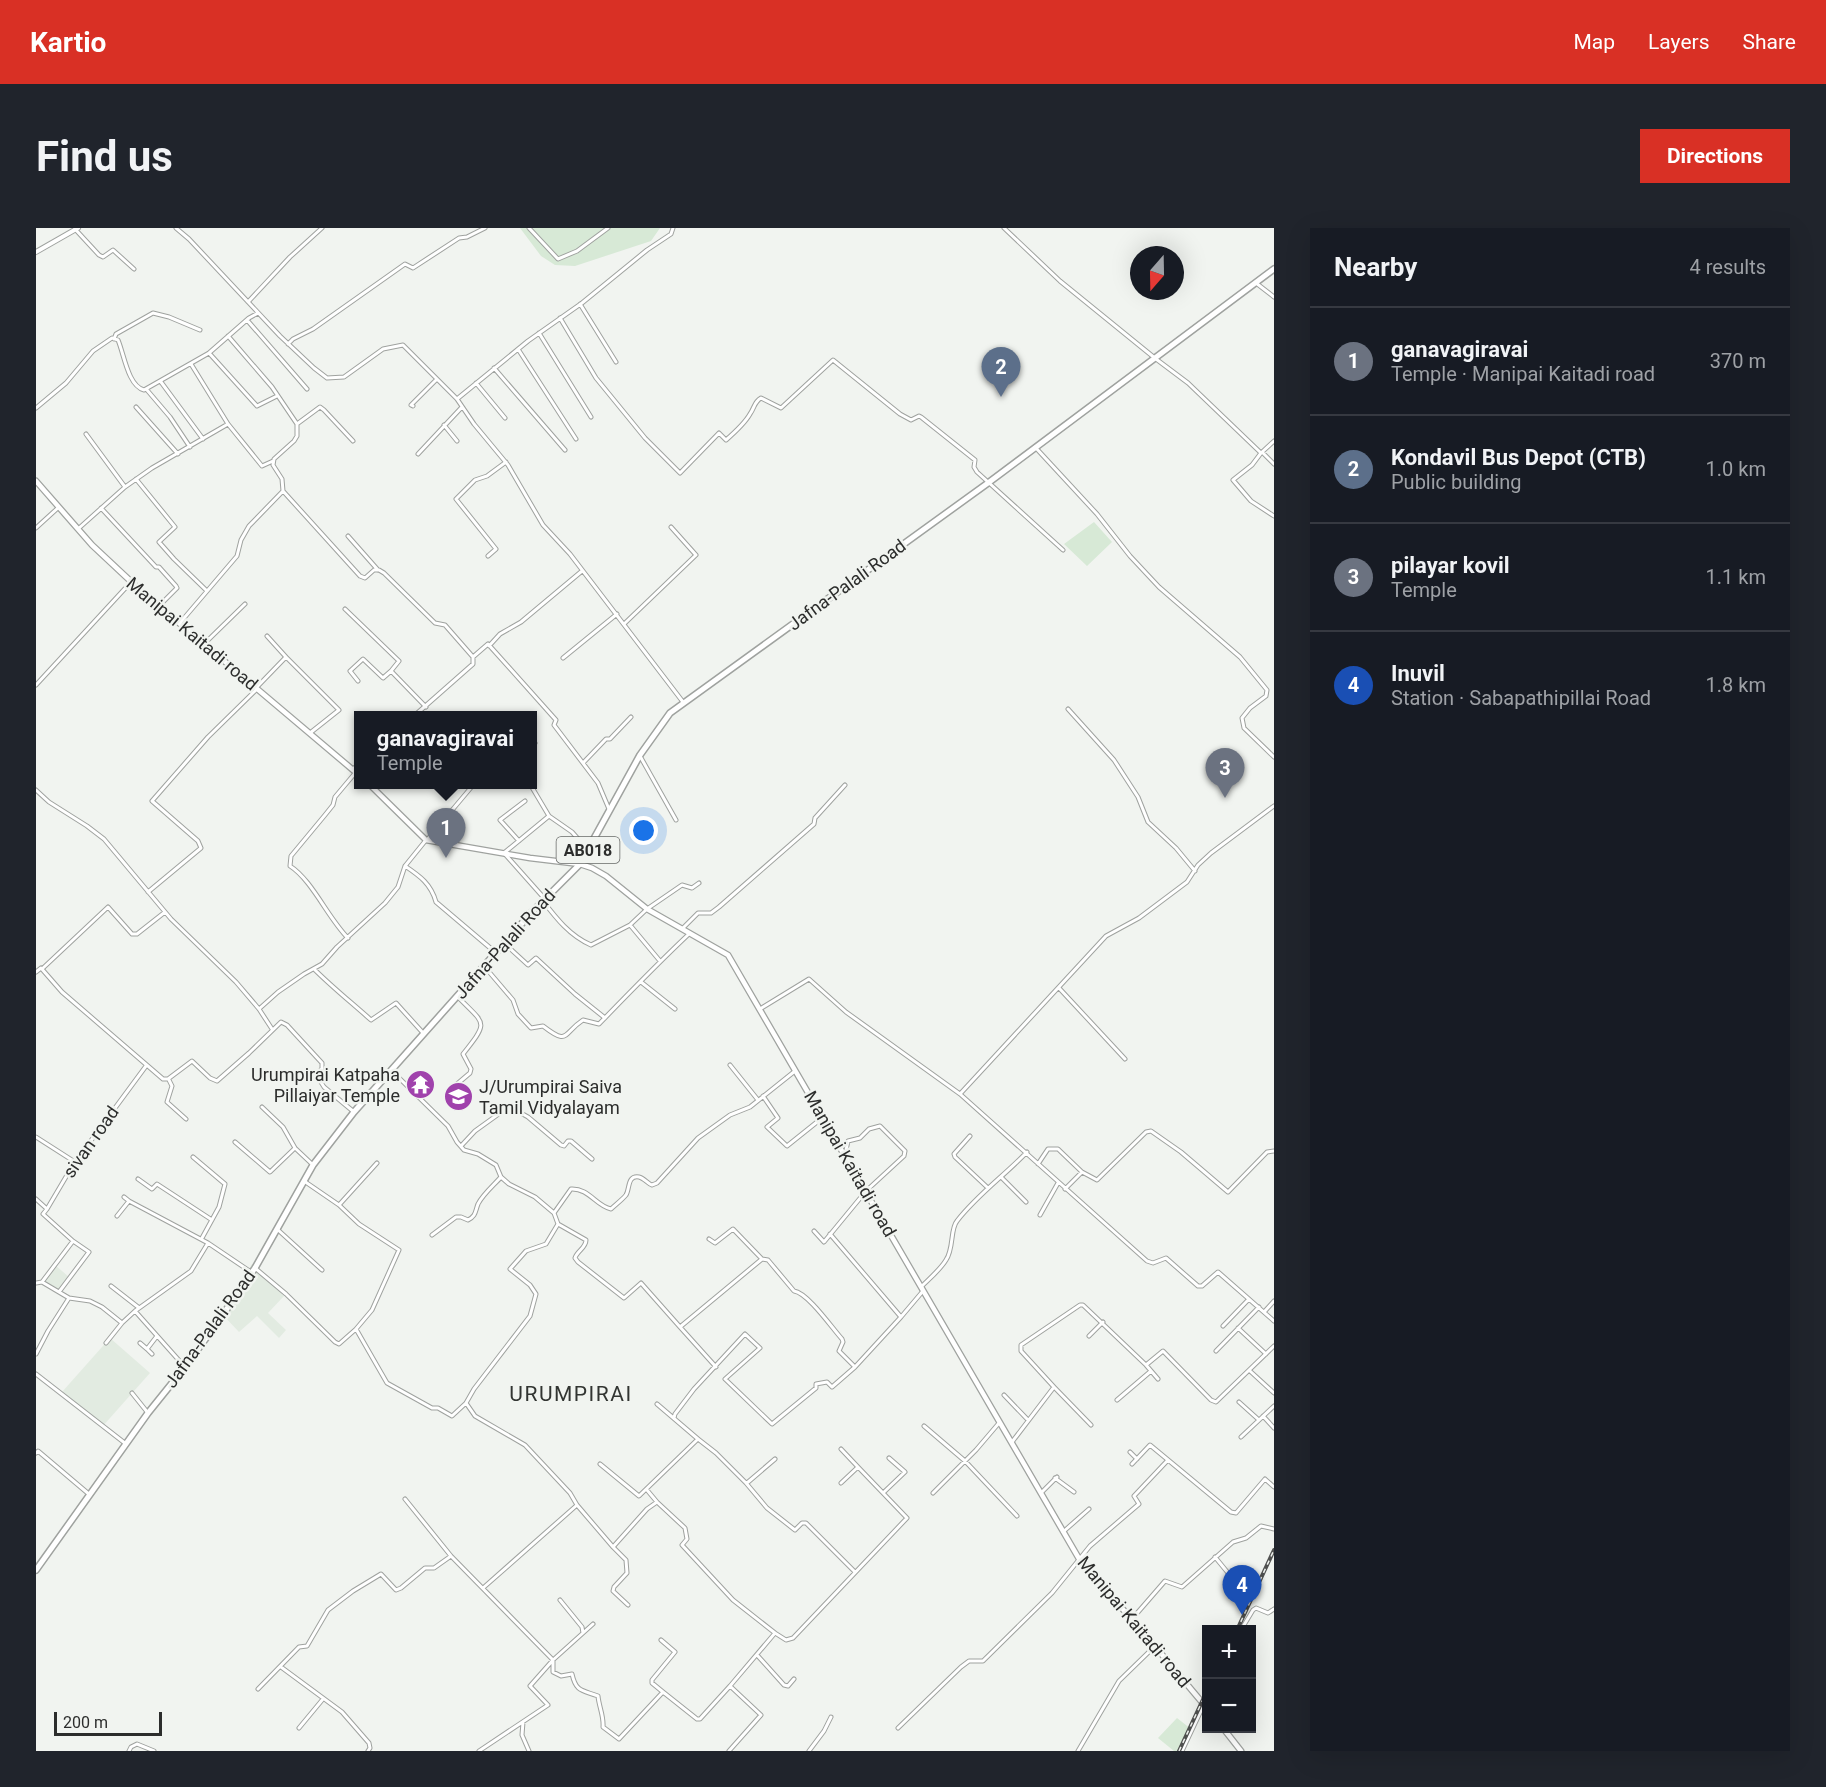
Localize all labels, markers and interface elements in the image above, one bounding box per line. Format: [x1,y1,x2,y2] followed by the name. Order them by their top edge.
[30,26,106,59] text: Kartio
[1573,30,1615,54] text: Map
[1648,30,1709,54] text: Layers
[1742,30,1796,54] text: Share
[1640,129,1790,183] button: Directions
[36,132,173,181] text: Find us
[1130,246,1184,300] north arrow
[1334,252,1417,282] text: Nearby
[1690,255,1766,279] text: 4 results
[1391,337,1528,362] text: ganavagiravai
[982,348,1020,397] pin: 2
[1348,349,1359,373] text: 1
[1710,349,1766,373] text: 370 m
[1391,362,1655,386] text: Temple · Manipai Kaitadi road
[1391,445,1646,470] text: Kondavil Bus Depot (CTB)
[1348,457,1359,481] text: 2
[1706,457,1766,481] text: 1.0 km
[1391,470,1521,494] text: Public building
[784,535,910,634] street label: Jafna-Palali Road
[1391,553,1510,578] text: pilayar kovil
[1348,565,1359,589] text: 3
[1706,565,1766,589] text: 1.1 km
[122,573,262,695] street label: Manipai Kaitadi road
[1391,578,1457,602] text: Temple
[1391,661,1445,686] text: Inuvil
[1348,673,1359,697] text: 4
[1706,673,1766,697] text: 1.8 km
[1391,686,1651,710] text: Station · Sabapathipillai Road
[354,711,537,789] popup
[377,726,514,751] text: ganavagiravai
[1206,748,1244,798] pin: 3
[377,751,443,775] text: Temple
[426,808,466,858] pin: 1
[629,816,658,845] your location
[556,837,620,863] road number: AB018
[450,884,559,1003] street label: Jafna-Palali Road
[251,1064,400,1106] place label: Urumpirai Katpaha Pillaiyar Temple
[405,1069,437,1101] temple icon: Urumpirai Katpaha Pillaiyar Temple
[479,1076,622,1118] place label: J/Urumpirai Saiva Tamil Vidyalayam
[442,1081,474,1113] school or university icon: J/Urumpirai Saiva Tamil Vidyalayam
[800,1087,901,1240] street label: Manipai Kaitadi road
[58,1102,123,1182] street label: sivan road
[160,1266,259,1392] street label: Jafna-Palali Road
[509,1382,633,1406] district label: URUMPIRAI
[1073,1552,1195,1692] street label: Manipai Kaitadi road
[1222,1566,1262,1615] pin: 4
[1202,1625,1256,1733] map controls
[1202,1625,1256,1679] button: +
[1202,1679,1256,1733] button: −
[54,1709,162,1736] scale bar
[63,1713,108,1732] text: 200 m

